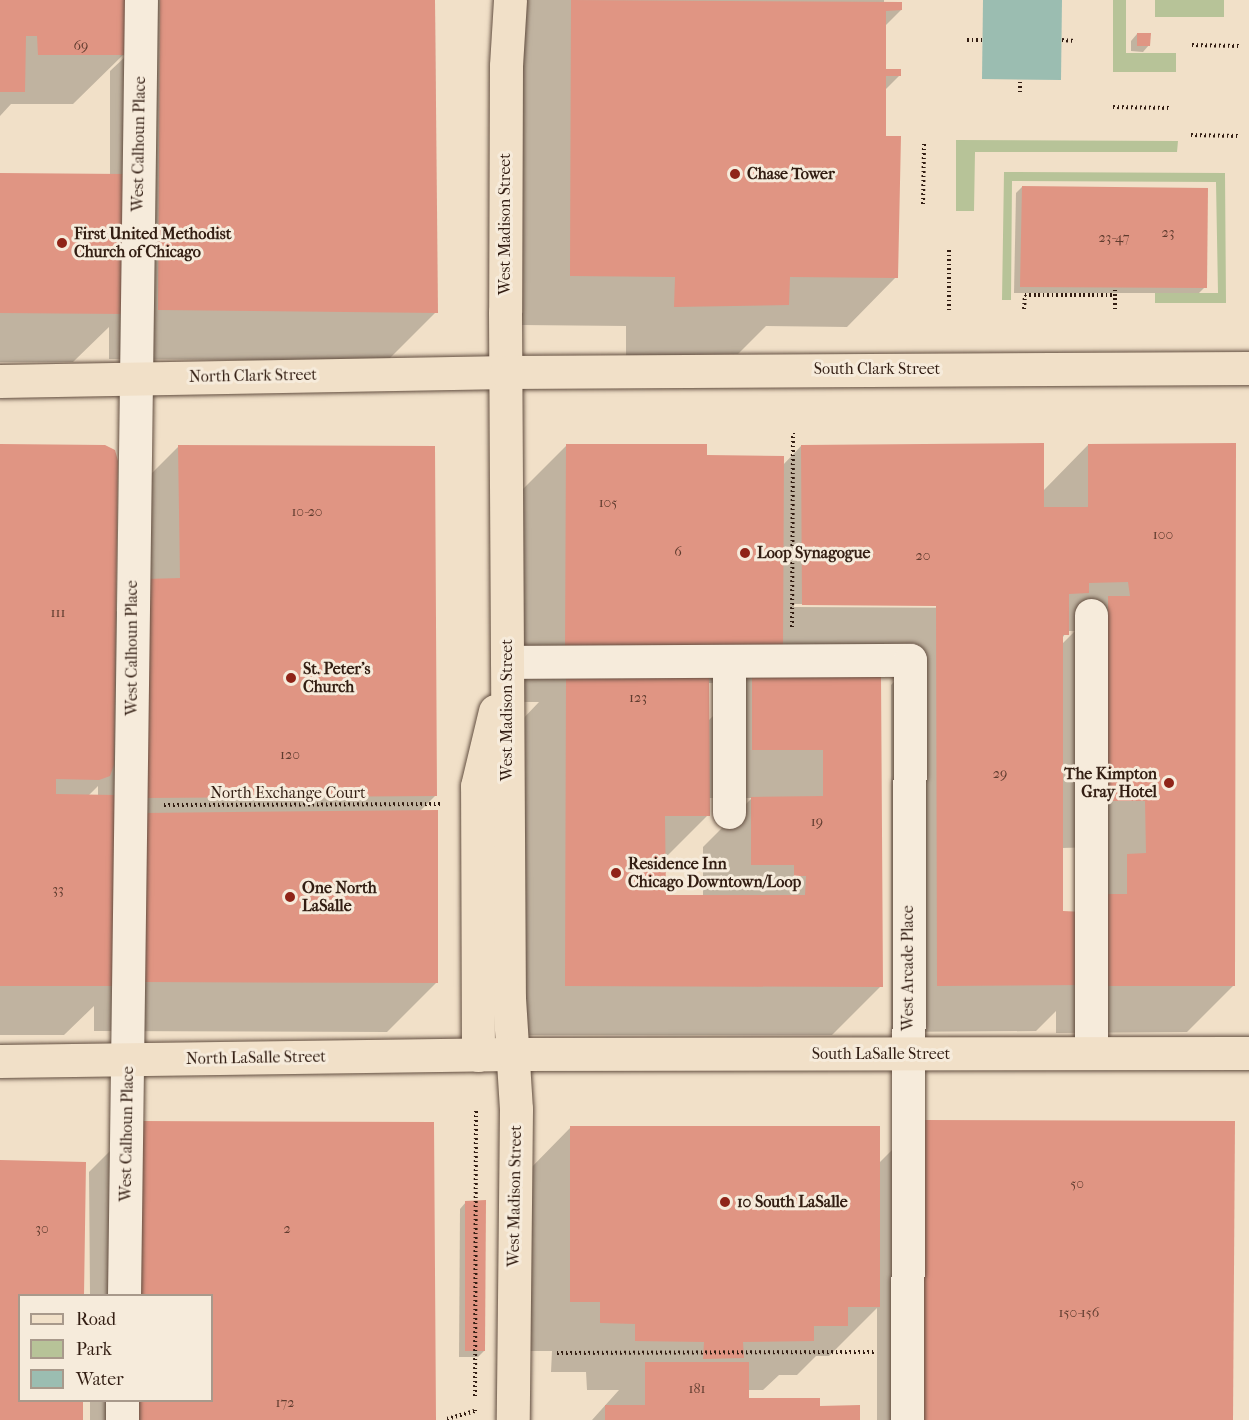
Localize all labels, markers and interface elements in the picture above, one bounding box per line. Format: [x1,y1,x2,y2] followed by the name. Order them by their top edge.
[74,38,88,54] house number: 69
[128,76,150,212] street label: West Calhoun Place
[495,153,515,295] street label: West Madison Street
[747,164,835,184] place label: Chase Tower
[728,167,742,181] marker: Chase Tower
[74,224,231,262] place label: First United Methodist Church of Chicago
[1162,225,1174,241] house number: 23
[1098,230,1130,246] house number: 23-47
[55,236,69,250] marker: First United Methodist Church of Chicago
[814,359,940,379] street label: South Clark Street
[189,365,317,387] street label: North Clark Street
[599,495,617,511] house number: 105
[291,504,323,520] house number: 10-20
[1153,527,1173,543] house number: 100
[757,543,871,563] place label: Loop Synagogue
[674,544,682,560] house number: 6
[738,546,752,560] marker: Loop Synagogue
[916,548,930,564] house number: 20
[122,580,142,716] street label: West Calhoun Place
[51,605,65,621] house number: 111
[497,639,517,781] street label: West Madison Street
[303,659,370,697] place label: St. Peter's Church
[284,671,298,685] marker: St. Peter's Church
[629,690,647,706] house number: 123
[280,747,300,763] house number: 120
[1064,764,1157,802] place label: The Kimpton Gray Hotel
[993,766,1007,782] house number: 29
[1162,776,1176,790] marker: The Kimpton Gray Hotel
[210,783,366,803] street label: North Exchange Court
[811,814,823,830] house number: 19
[628,854,801,892] place label: Residence Inn Chicago Downtown/Loop
[609,866,623,880] marker: Residence Inn Chicago Downtown/Loop
[302,878,377,916] place label: One North LaSalle
[52,882,64,898] house number: 33
[283,890,297,904] marker: One North LaSalle
[898,905,918,1031] street label: West Arcade Place
[812,1044,950,1064] street label: South LaSalle Street
[186,1047,326,1069] street label: North LaSalle Street
[116,1066,138,1202] street label: West Calhoun Place
[504,1125,526,1267] street label: West Madison Street
[1070,1176,1084,1192] house number: 50
[737,1192,848,1212] place label: 10 South LaSalle
[718,1195,732,1209] marker: 10 South LaSalle
[35,1221,49,1237] house number: 30
[283,1221,291,1237] house number: 2
[18,1294,213,1402] legend
[1059,1305,1099,1321] house number: 150-156
[76,1309,116,1330] text: Road
[76,1339,112,1360] text: Park
[76,1369,124,1390] text: Water
[688,1381,706,1397] house number: 181
[276,1395,294,1411] house number: 172

